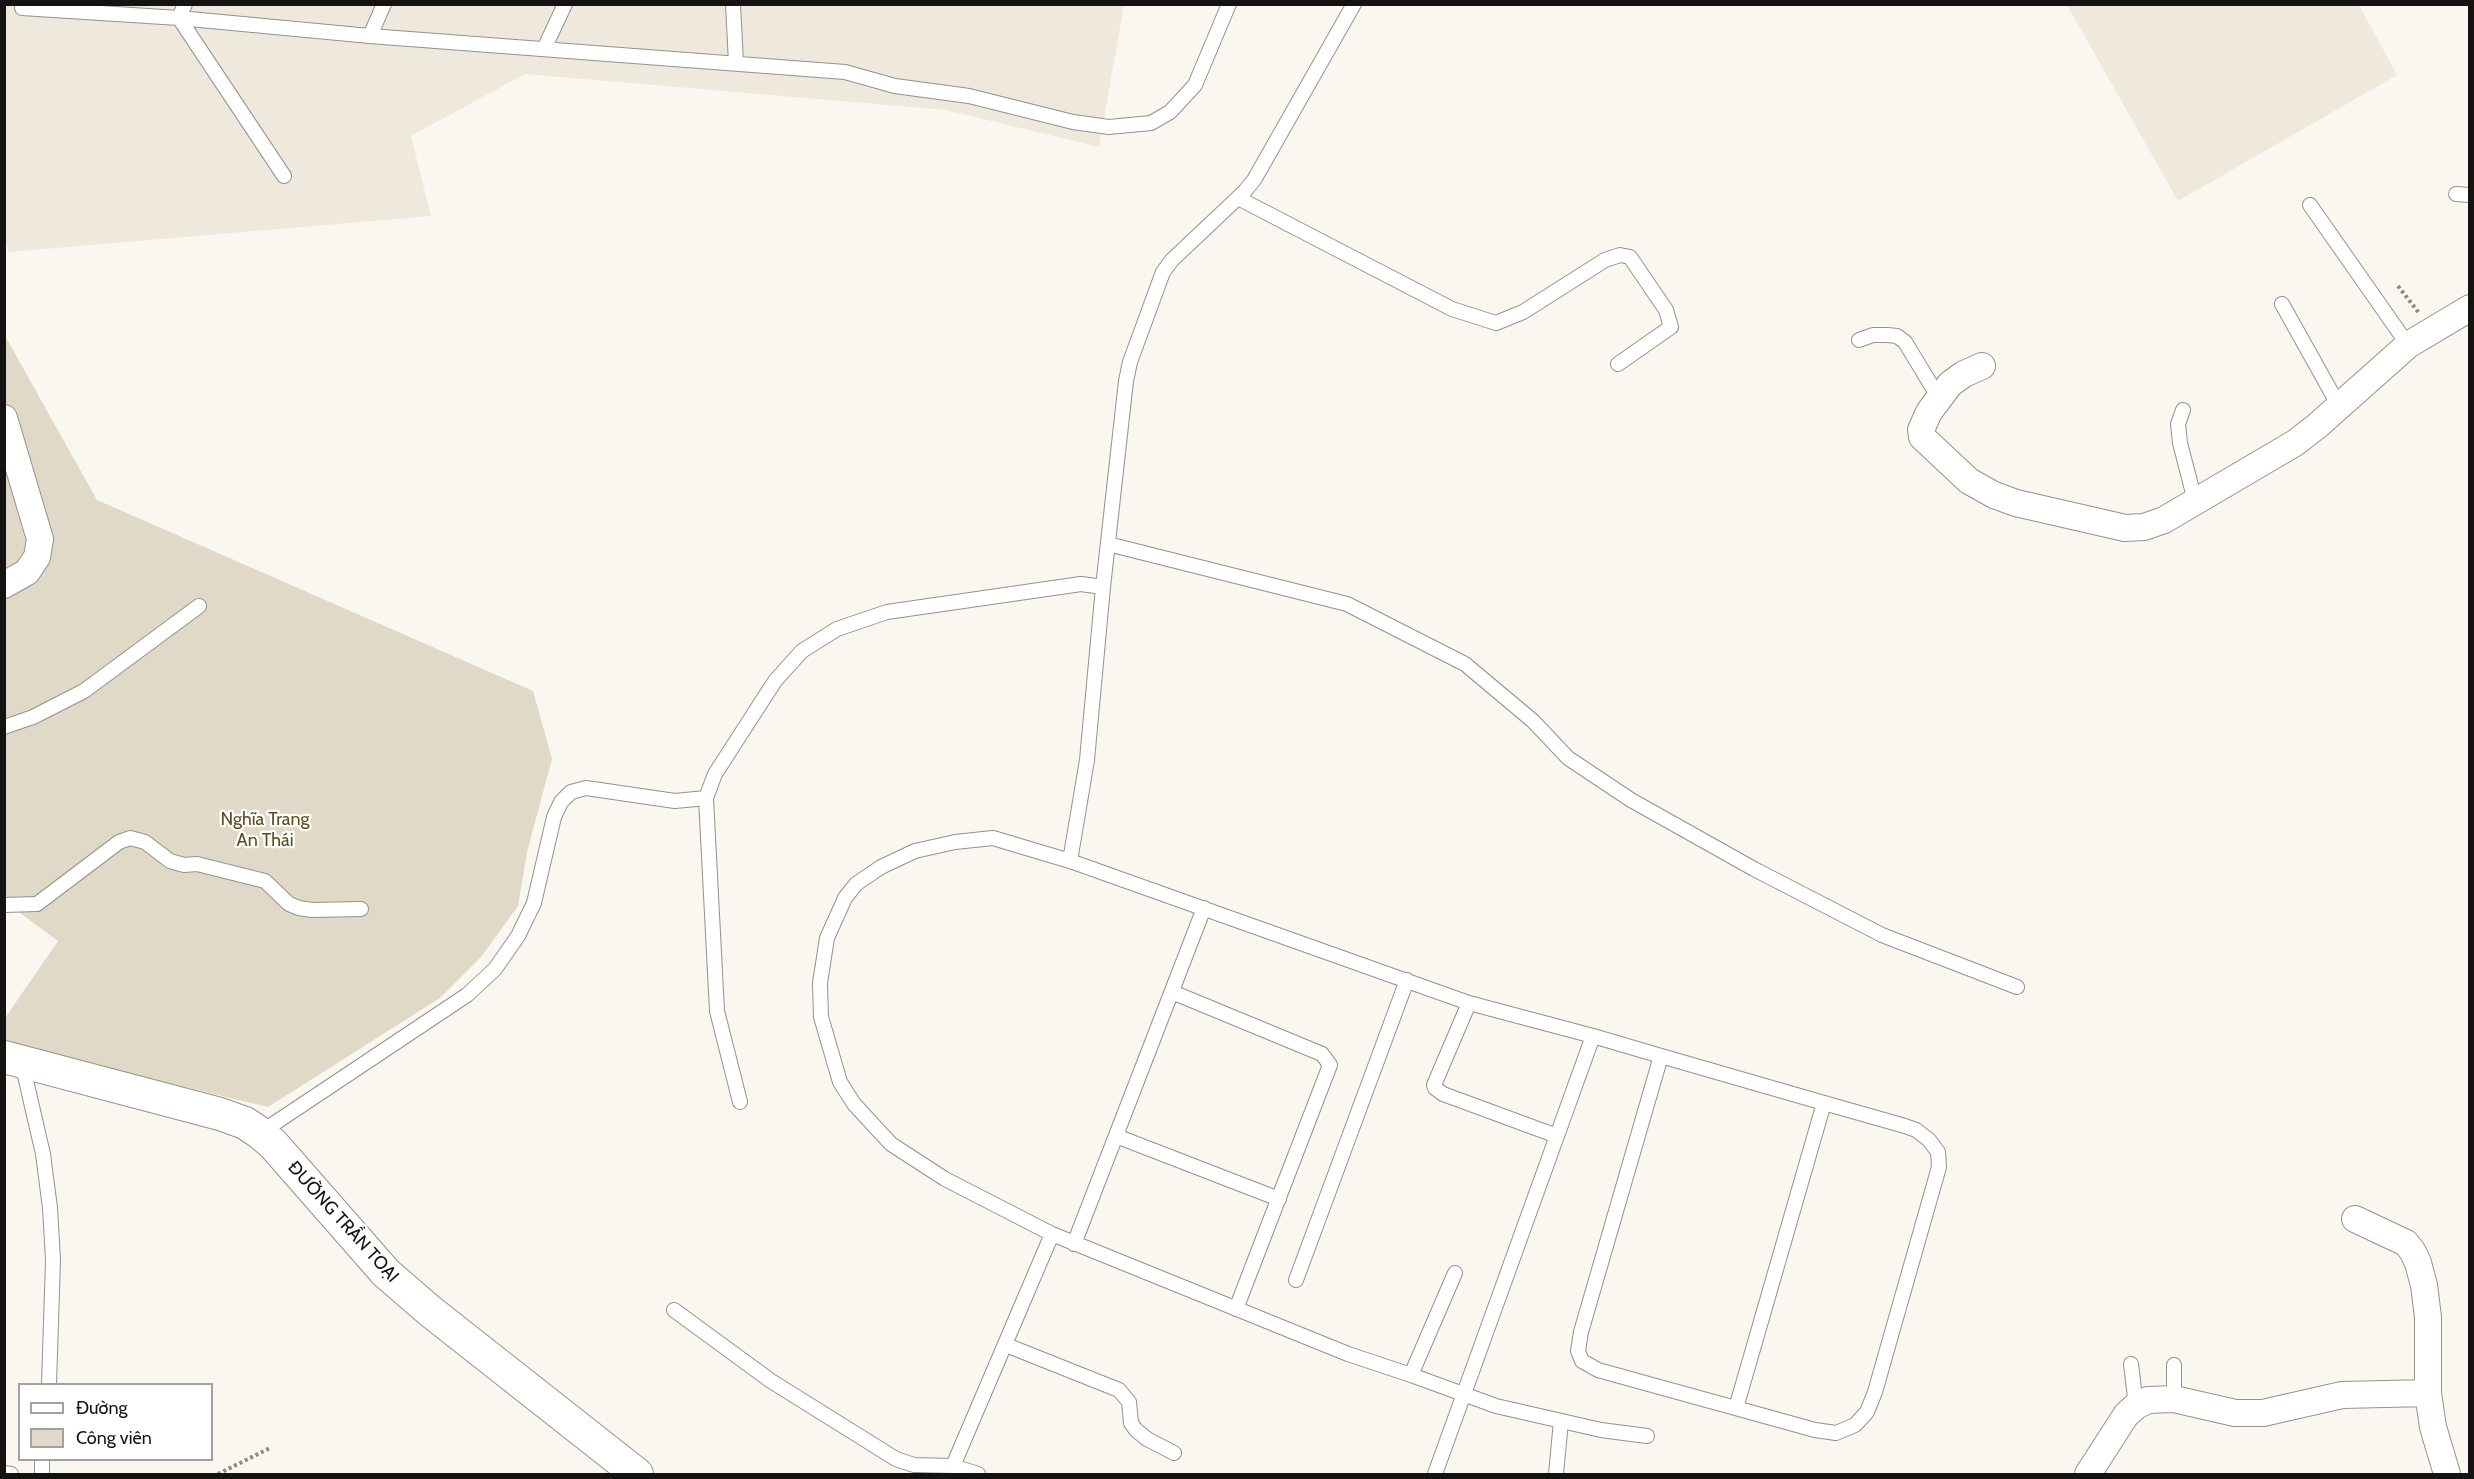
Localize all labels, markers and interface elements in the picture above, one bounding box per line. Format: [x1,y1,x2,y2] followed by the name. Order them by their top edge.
[221,809,309,852] park label: Nghĩa Trang An Thái
[283,1157,403,1287] street label: ĐƯỜNG TRẦN TOẠI
[18,1383,213,1461] legend
[76,1397,127,1419] text: Đường
[76,1427,152,1449] text: Công viên

